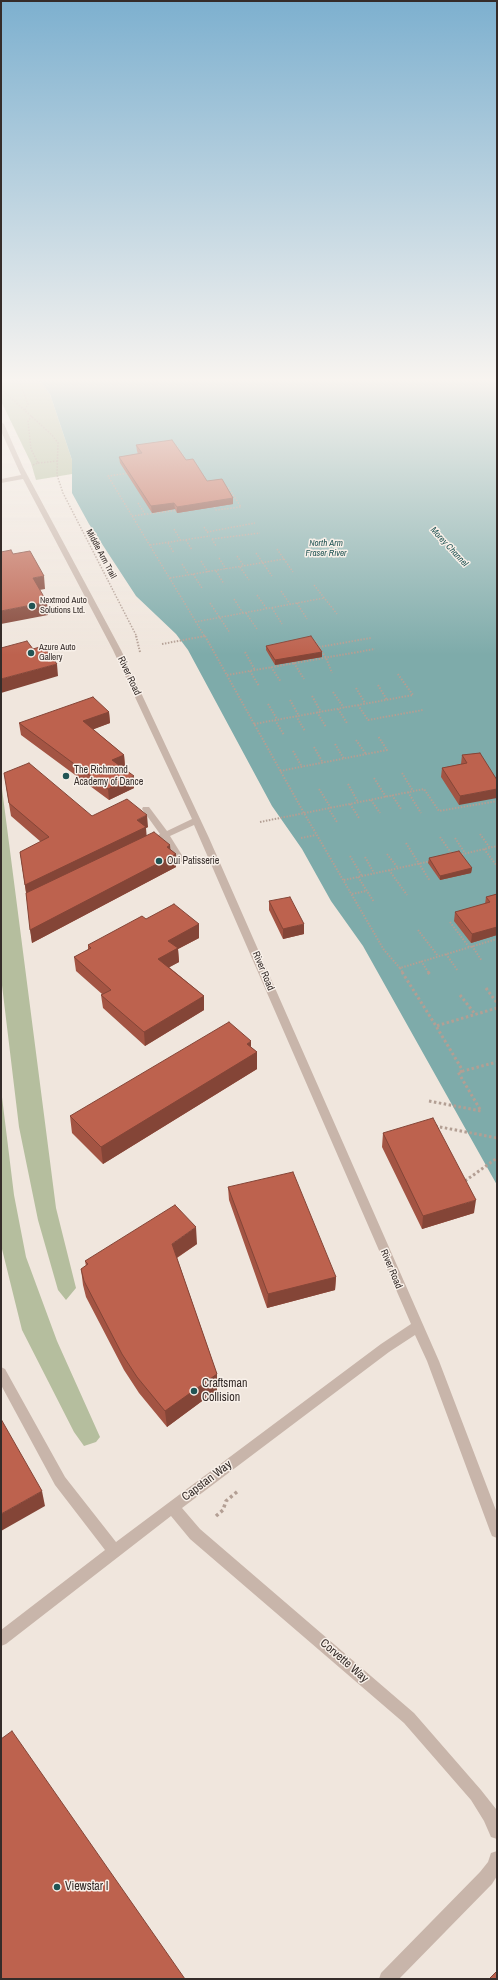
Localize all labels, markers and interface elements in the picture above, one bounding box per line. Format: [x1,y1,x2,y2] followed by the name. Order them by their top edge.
[428,525,470,569] water label: Morey Channel
[83,528,119,580] street label: Middle Arm Trail
[305,539,347,560] water label: North Arm Fraser River
[40,596,87,617] place label: Nextmod Auto Solutions Ltd.
[27,601,37,611] marker: Nextmod Auto Solutions Ltd.
[39,643,76,664] place label: Azure Auto Gallery
[26,648,36,658] marker: Azure Auto Gallery
[115,655,143,697] street label: River Road
[74,764,143,788] place label: The Richmond Academy of Dance
[61,771,71,781] marker: The Richmond Academy of Dance
[167,855,219,867] place label: Oui Patisserie
[154,856,164,866] marker: Oui Patisserie
[249,950,277,992] street label: River Road
[377,1248,405,1290] street label: River Road
[202,1377,247,1405] place label: Craftsman Collision
[189,1386,199,1396] marker: Craftsman Collision
[179,1458,235,1504] street label: Capstan Way
[317,1636,371,1686] street label: Corvette Way
[65,1880,109,1894] place label: Viewstar I
[52,1882,62,1892] marker: Viewstar I

